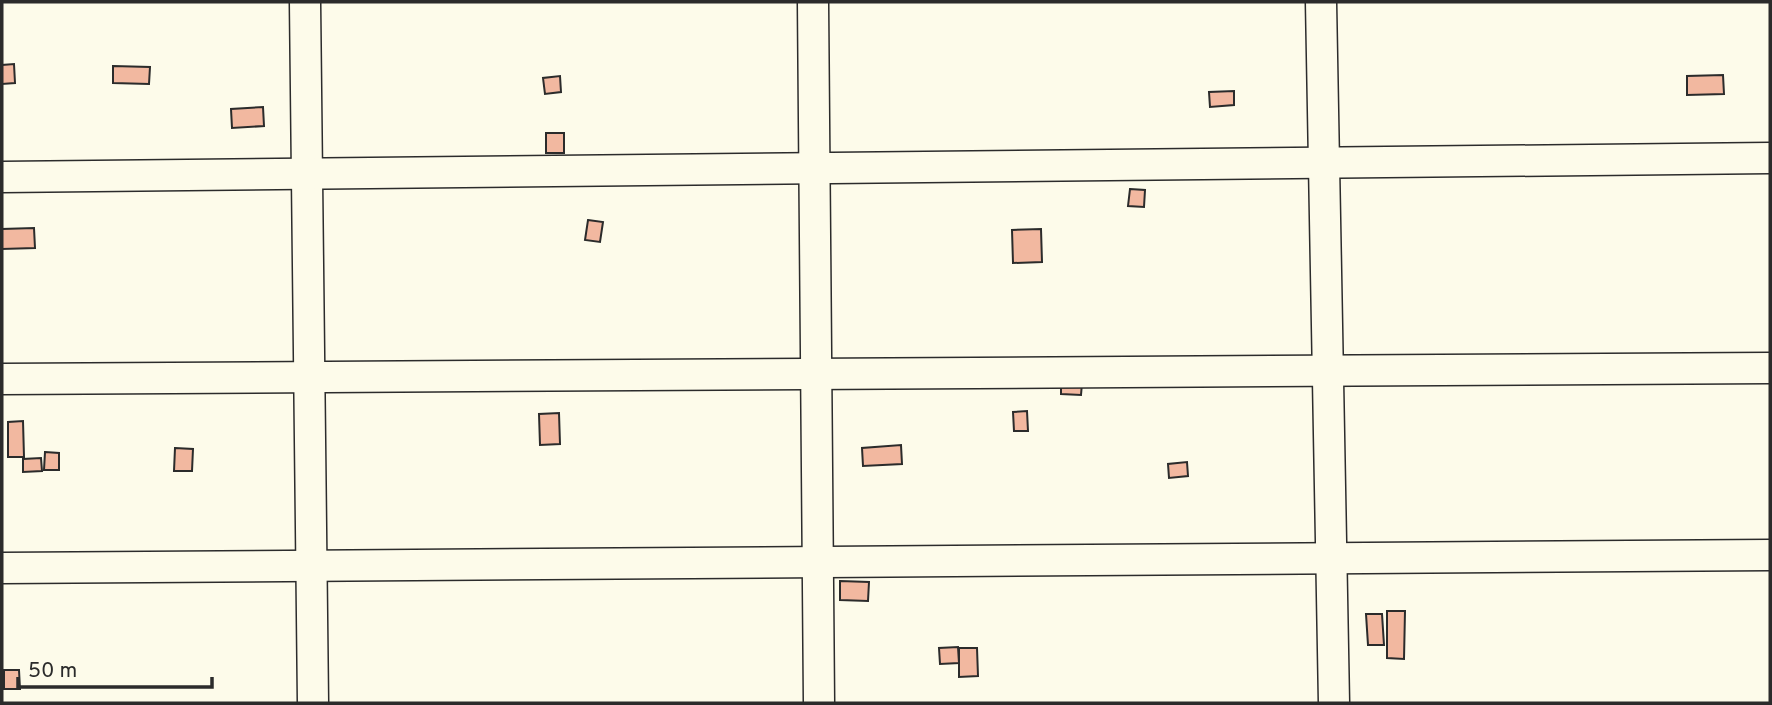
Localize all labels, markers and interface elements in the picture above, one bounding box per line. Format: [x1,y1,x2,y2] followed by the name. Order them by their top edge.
[18,646,212,690] scale bar
[28,658,77,685] text: 50 m

